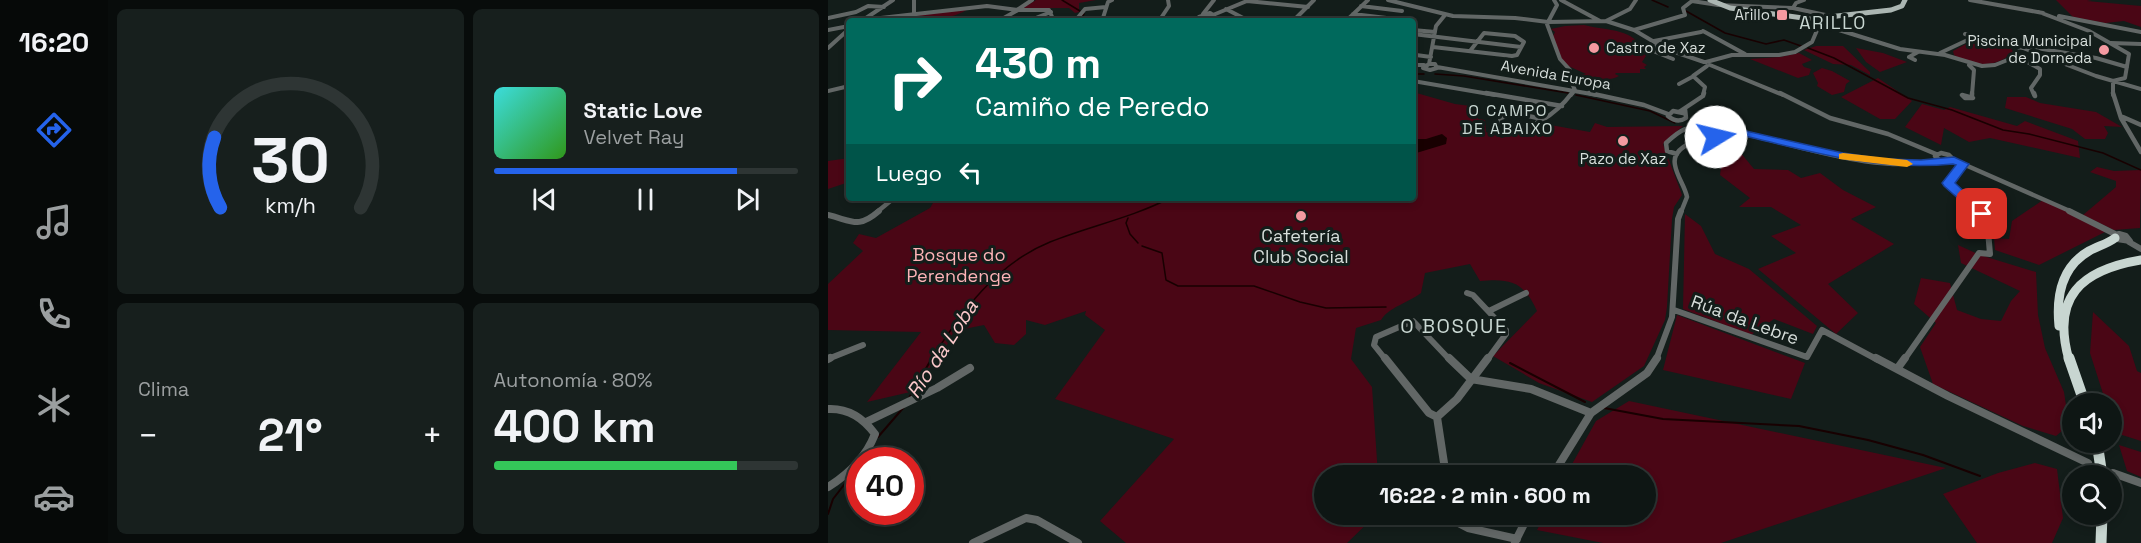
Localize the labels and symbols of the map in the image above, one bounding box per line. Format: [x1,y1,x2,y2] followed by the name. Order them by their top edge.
[1735,5,1770,24] place label: Arillo
[1775,8,1789,22] marker: Arillo
[1799,11,1867,34] district label: ARILLO
[1967,31,2092,67] place label: Piscina Municipal de Dorneda
[1606,38,1706,57] place label: Castro de Xaz
[1587,41,1601,55] marker: Castro de Xaz
[2097,43,2111,57] marker: Piscina Municipal de Dorneda
[1500,55,1613,94] street label: Avenida Europa
[1462,100,1554,139] district label: O CAMPO DE ABAIXO
[1684,105,1748,169] position arrow
[1616,134,1630,148] marker: Pazo de Xaz
[1580,149,1666,168] place label: Pazo de Xaz
[1956,188,2007,239] pin
[1294,209,1308,223] marker: Cafetería Club Social
[1253,224,1349,268] place label: Cafetería Club Social
[907,243,1011,287] park label: Bosque do Perendenge
[1688,289,1802,350] street label: Rúa da Lebre
[901,294,984,403] water label: Río da Loba
[1400,313,1508,339] district label: O BOSQUE
[846,447,924,525] speed limit sign: 40

